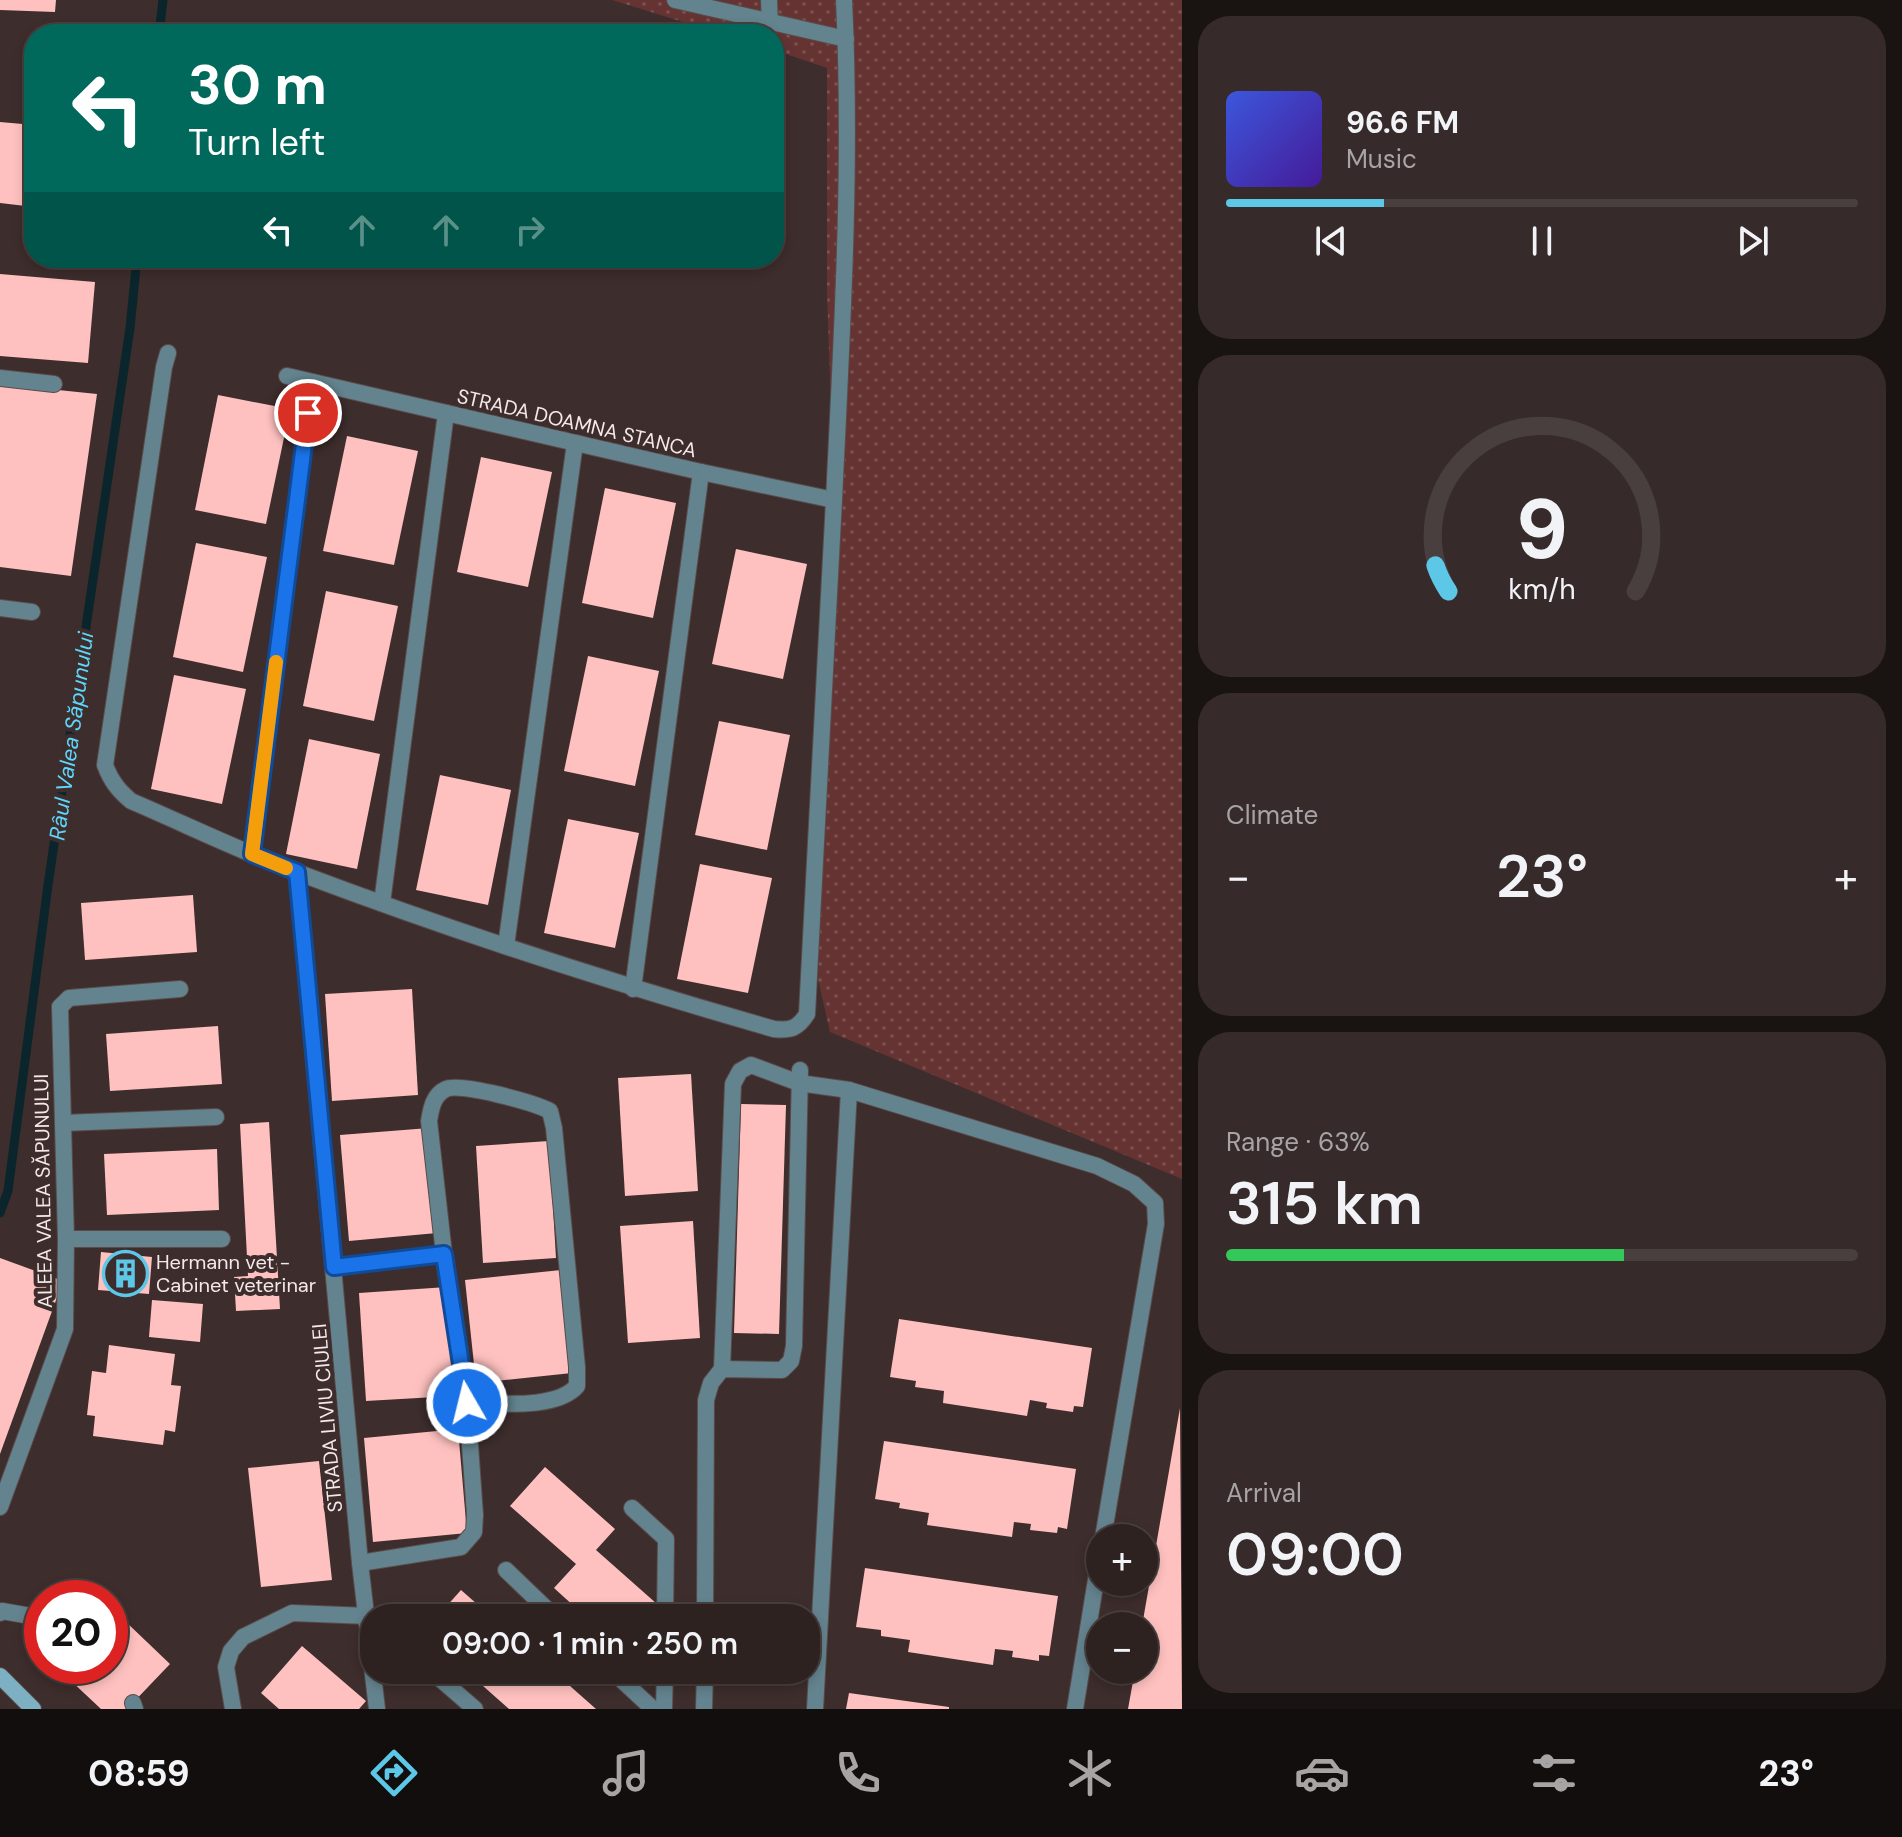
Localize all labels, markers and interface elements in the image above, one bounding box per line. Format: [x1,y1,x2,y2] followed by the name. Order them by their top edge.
[188,48,327,121] text: 30 m
[56,56,160,160] icon: left
[1346,103,1459,142] text: 96.6 FM
[188,119,325,166] text: Turn left
[1346,142,1417,176] text: Music
[256,208,300,252] icon: left
[340,208,384,252] icon: ahead
[424,208,468,252] icon: ahead
[508,208,552,252] icon: right
[1309,219,1353,263] icon: previous
[1520,219,1564,263] icon: pause
[1731,219,1775,263] icon: next
[274,379,342,447] pin
[455,383,699,463] street label: STRADA DOAMNA STANCA
[286,391,330,435] icon: arrive
[1516,474,1568,583] text: 9
[1508,571,1576,608] text: km/h
[43,629,101,842] water label: Râul Valea Săpunului
[1226,798,1318,832] text: Climate
[1496,837,1588,916] text: 23°
[1226,848,1250,906] text: −
[1834,848,1858,906] text: +
[28,1074,58,1308] street label: ALEEA VALEA SĂPUNULUI
[1226,1125,1370,1159] text: Range · 63%
[1226,1164,1423,1243] text: 315 km
[101,1249,149,1297] building icon: Hermann vet - Cabinet veterinar
[156,1249,316,1298] place label: Hermann vet - Cabinet veterinar
[306,1323,348,1513] street label: STRADA LIVIU CIULEI
[425,1361,509,1445] position arrow
[1226,1476,1302,1510] text: Arrival
[1226,1515,1404,1594] text: 09:00
[1086,1524,1158,1684] map controls
[1086,1524,1158,1596] button: +
[24,1580,128,1684] speed limit sign: 20
[1086,1612,1158,1684] button: −
[442,1624,738,1663] text: 09:00 · 1 min · 250 m
[366,1745,422,1801] icon: directions
[598,1745,654,1801] icon: music
[830,1745,886,1801] icon: phone
[1062,1745,1118,1801] icon: climate
[1294,1745,1350,1801] icon: car
[1526,1745,1582,1801] icon: filters
[88,1750,190,1797] text: 08:59
[1758,1750,1814,1797] text: 23°

